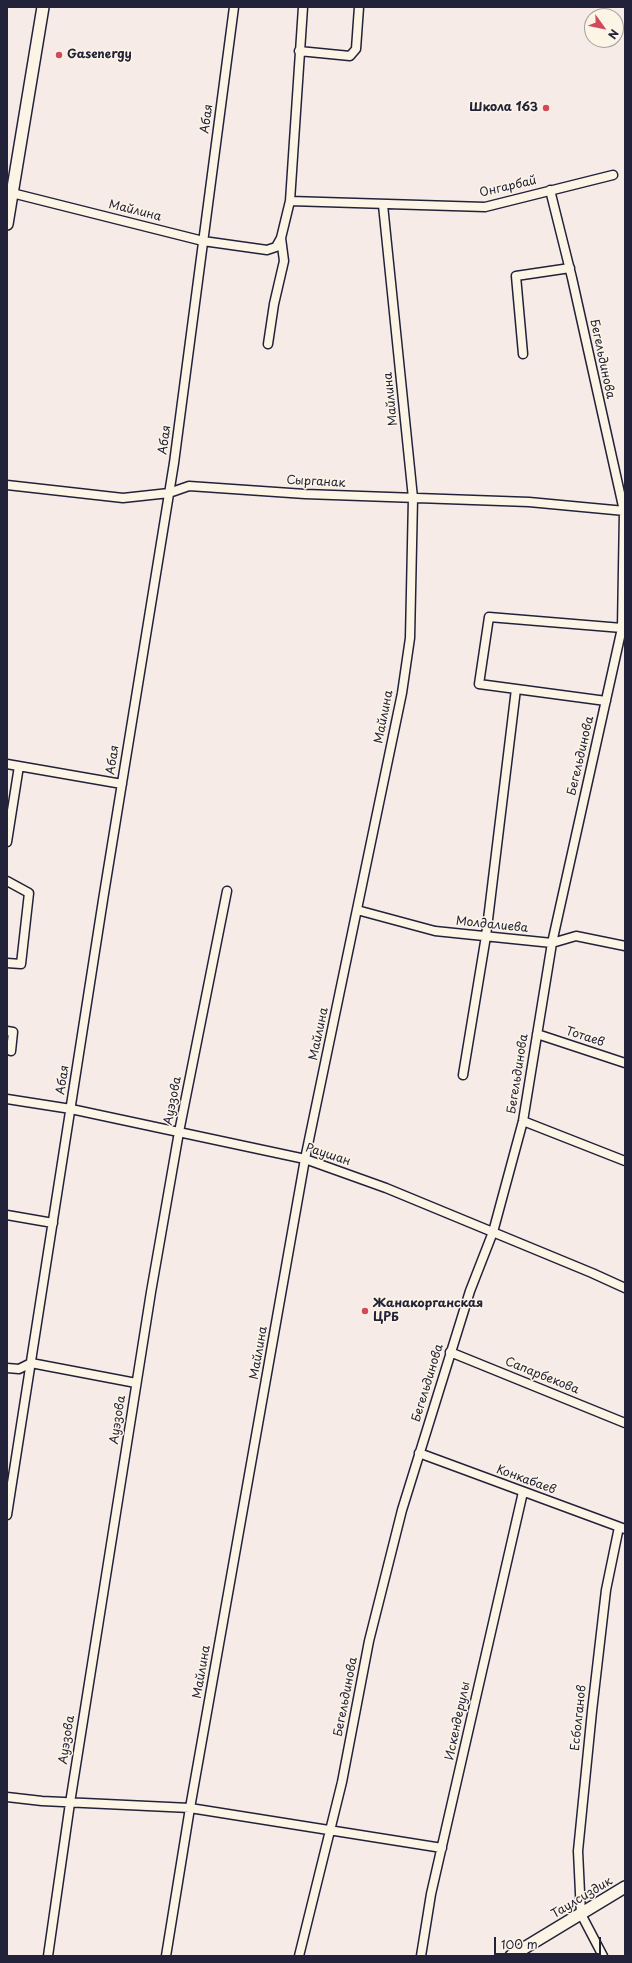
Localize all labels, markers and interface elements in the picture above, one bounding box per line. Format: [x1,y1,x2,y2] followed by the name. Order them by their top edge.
[584,8,624,48] north arrow
[604,26,623,43] text: N
[67,48,132,62] place label: Gasenergy
[54,50,64,60] marker: Gasenergy
[469,101,538,115] place label: Школа 163
[198,103,216,135] street label: Абая
[541,103,551,113] marker: Школа 163
[478,173,538,201] street label: Онгарбай
[107,197,163,225] street label: Майлина
[587,318,617,400] street label: Бегельдинова
[381,371,401,427] street label: Майлина
[156,424,174,456] street label: Абая
[286,473,346,491] street label: Сырганак
[372,689,396,745] street label: Майлина
[565,715,597,797] street label: Бегельдинова
[104,744,122,776] street label: Абая
[455,914,529,936] street label: Молдалиева
[306,1006,332,1062] street label: Майлина
[564,1024,606,1050] street label: Тотаев
[505,1033,531,1115] street label: Бегельдинова
[54,1064,72,1096] street label: Абая
[161,1076,185,1126] street label: Ауэзова
[304,1141,352,1169] street label: Раушан
[373,1297,483,1325] place label: Жанакорганская ЦРБ
[360,1306,370,1316] marker: Жанакорганская ЦРБ
[247,1325,271,1381] street label: Майлина
[409,1342,447,1424] street label: Бегельдинова
[503,1355,581,1397] street label: Сапарбекова
[107,1395,129,1445] street label: Ауэзова
[494,1463,558,1497] street label: Конкабаев
[190,1644,214,1700] street label: Майлина
[331,1656,361,1738] street label: Бегельдинова
[443,1680,473,1762] street label: Искендерулы
[568,1684,590,1752] street label: Есболганов
[56,1715,78,1765] street label: Ауэзова
[549,1874,615,1922] street label: Таулсиздик
[496,1929,603,1955] scale bar
[501,1935,538,1953] text: 100 m

